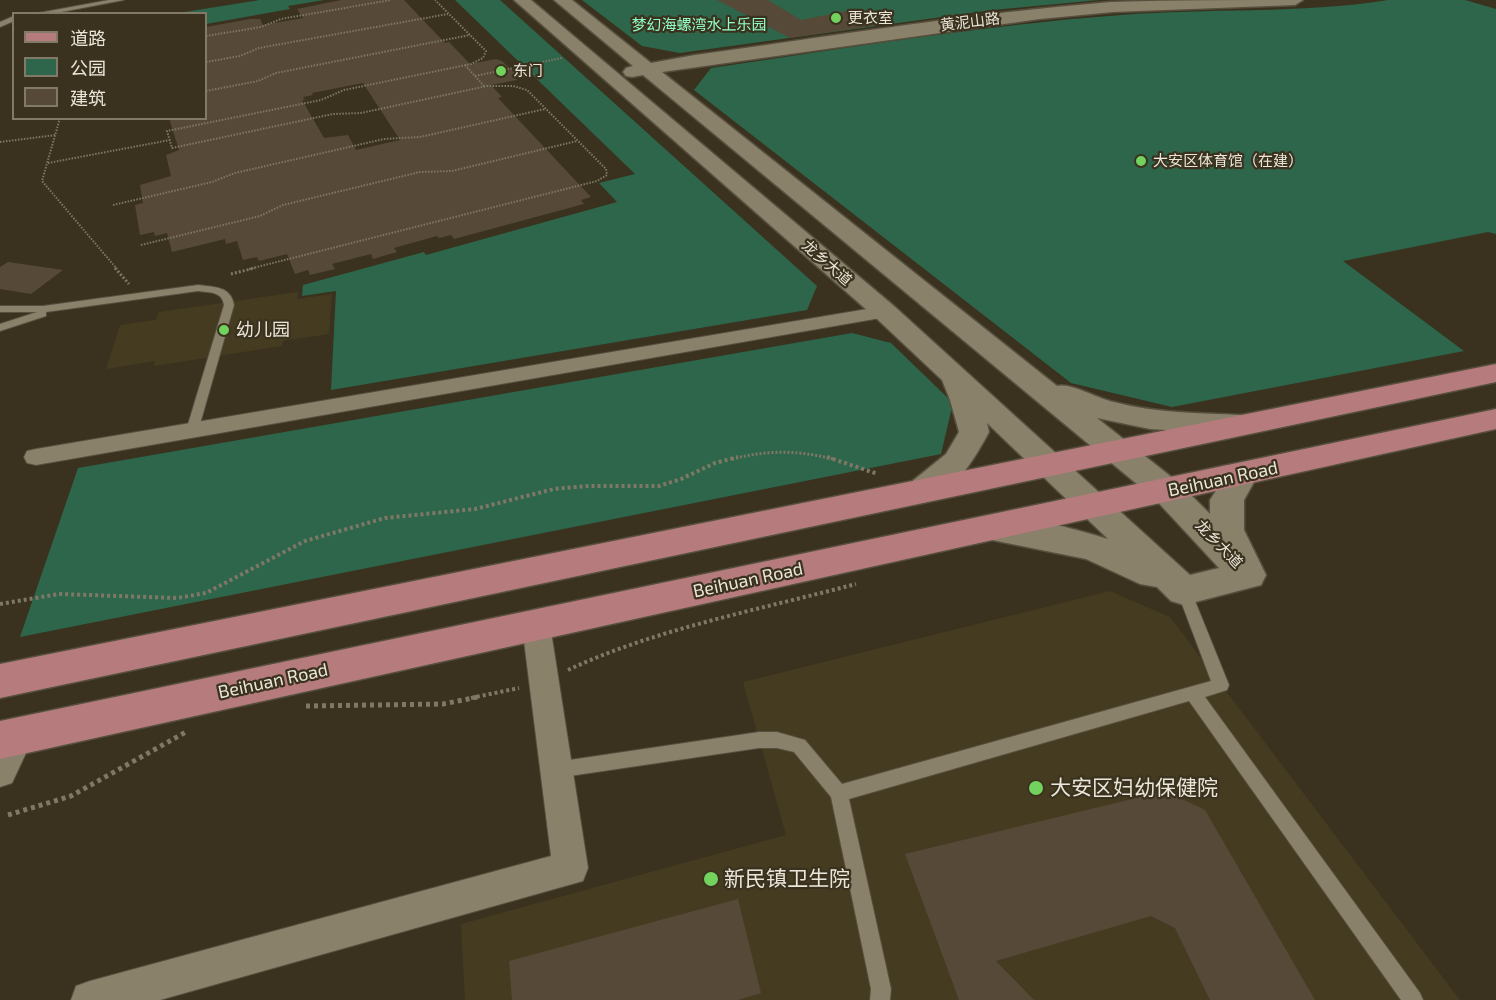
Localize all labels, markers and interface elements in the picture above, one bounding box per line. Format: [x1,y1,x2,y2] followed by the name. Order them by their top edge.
[848,9,893,27] place label: 更衣室
[939,9,1001,35] street label: 黄泥山路
[829,11,843,25] marker: 更衣室
[12,12,207,120] legend
[632,16,766,34] park label: 梦幻海螺湾水上乐园
[70,27,106,49] text: 道路
[70,57,106,79] text: 公园
[513,62,543,80] place label: 东门
[494,64,508,78] marker: 东门
[70,87,106,109] text: 建筑
[1153,152,1303,170] place label: 大安区体育馆（在建）
[1134,154,1148,168] marker: 大安区体育馆（在建）
[798,237,856,289] street label: 龙乡大道
[236,319,290,341] place label: 幼儿园
[217,323,231,337] marker: 幼儿园
[1166,457,1280,501] street label: Beihuan Road
[1192,516,1246,572] street label: 龙乡大道
[691,558,805,602] street label: Beihuan Road
[216,659,330,703] street label: Beihuan Road
[1050,775,1218,801] place label: 大安区妇幼保健院
[1027,779,1045,797] marker: 大安区妇幼保健院
[724,866,850,892] place label: 新民镇卫生院
[702,870,720,888] marker: 新民镇卫生院

